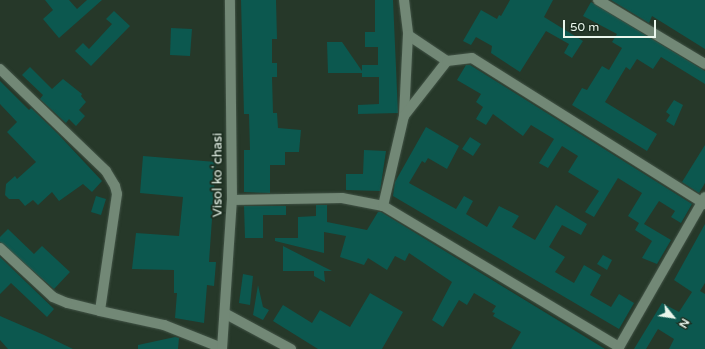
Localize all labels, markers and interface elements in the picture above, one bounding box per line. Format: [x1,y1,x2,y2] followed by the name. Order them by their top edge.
[565,12,658,38] scale bar
[570,20,599,34] text: 50 m
[210,133,226,217] street label: Visol koʻchasi
[653,297,693,337] north arrow
[676,316,692,330] text: N

